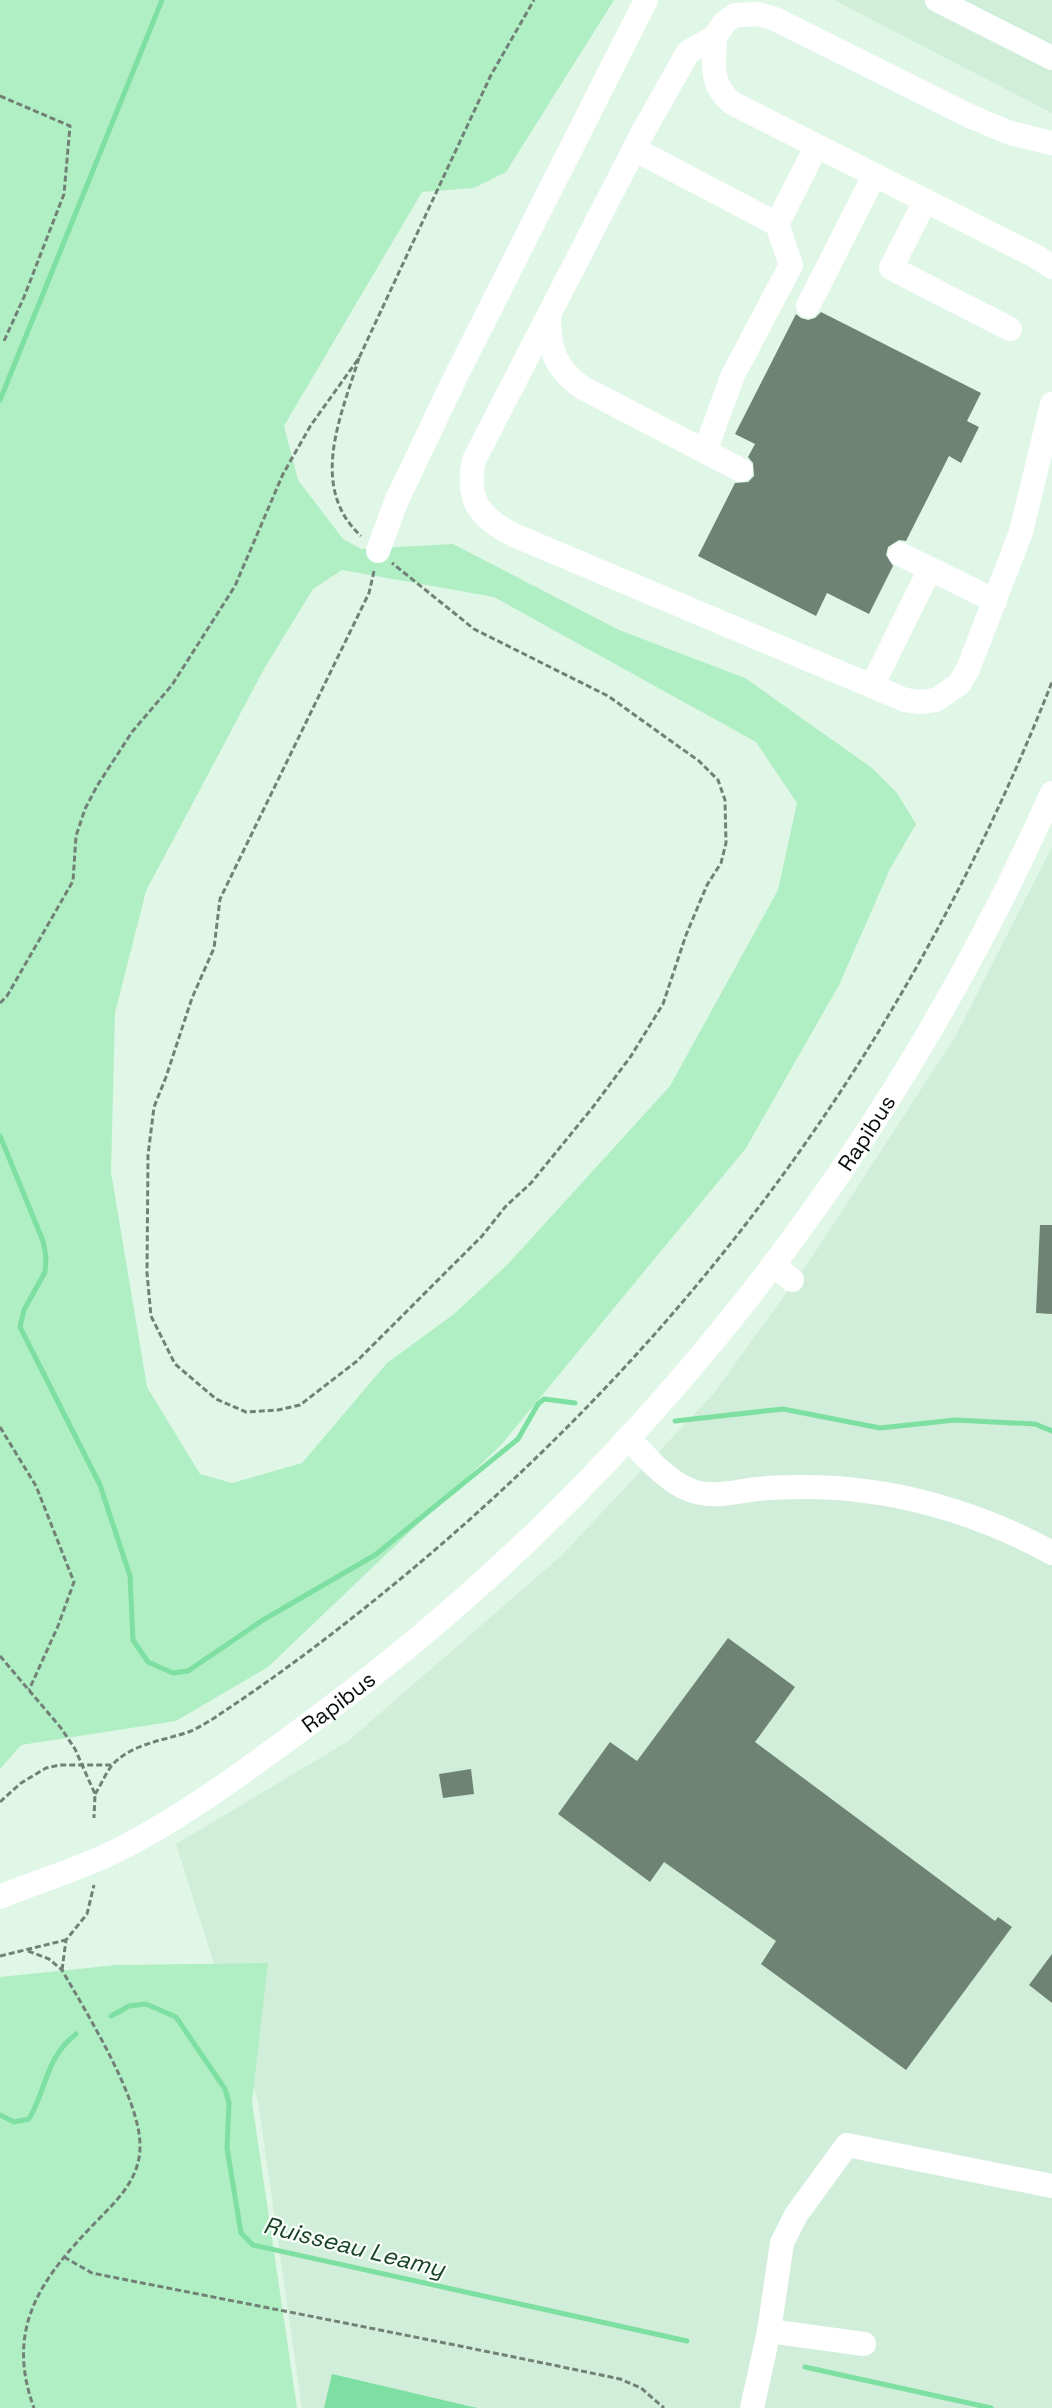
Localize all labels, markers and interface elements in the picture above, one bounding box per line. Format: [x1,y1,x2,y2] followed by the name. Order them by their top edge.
[831,1089,901,1176] street label: Rapibus
[296,1665,381,1739] street label: Rapibus
[260,2209,449,2284] water label: Ruisseau Leamy

